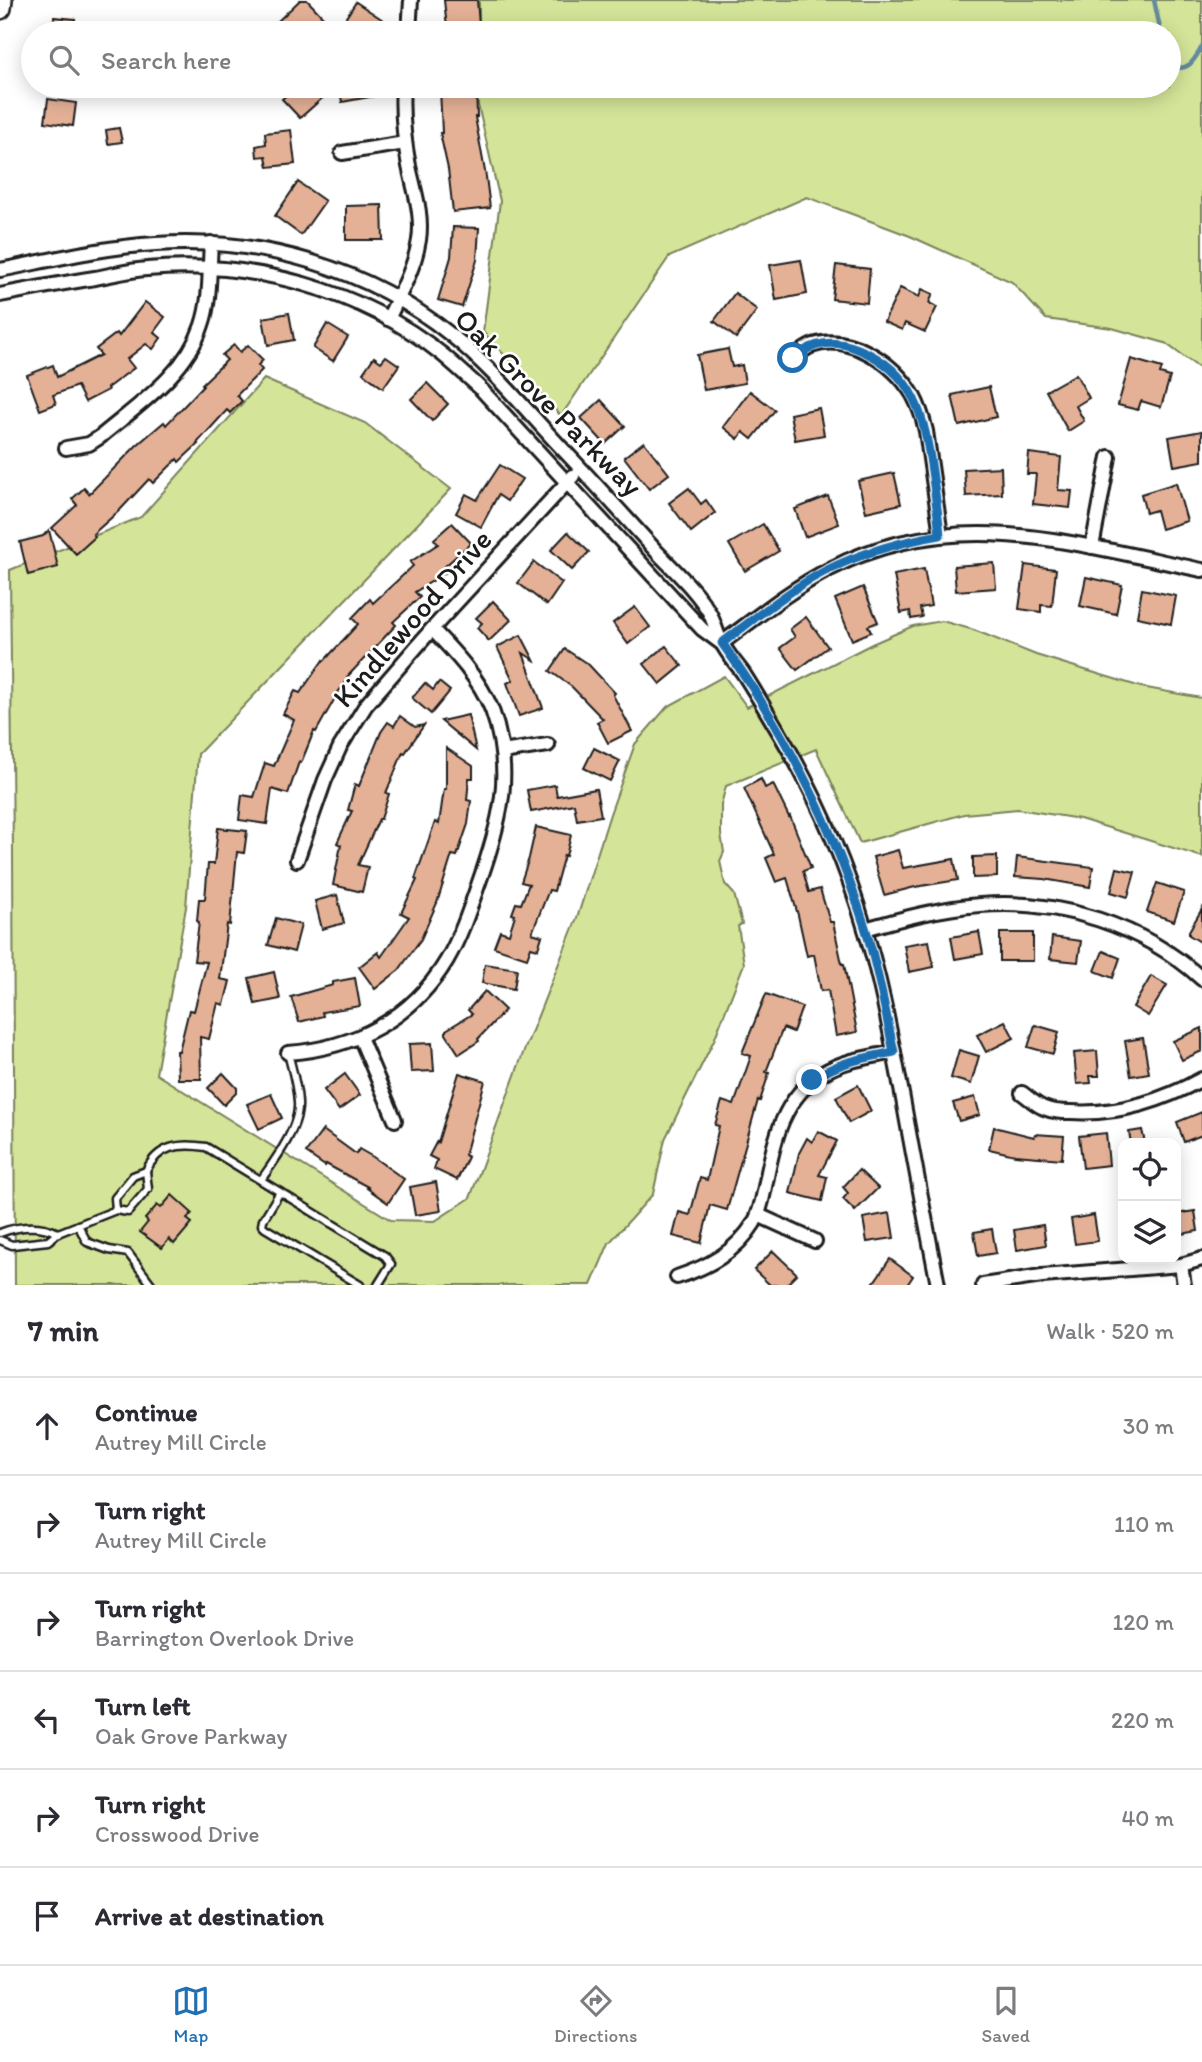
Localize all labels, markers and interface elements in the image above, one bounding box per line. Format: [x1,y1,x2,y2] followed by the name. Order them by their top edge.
[21,21,1181,98] search box
[45,41,83,79] icon: search
[101,44,231,76] text: Search here
[447,300,651,504] street label: Oak Grove Parkway
[777,342,808,373] route start
[324,521,500,715] street label: Kindlewood Drive
[796,1064,827,1095] route end
[1118,1138,1181,1264] map controls
[1118,1138,1181,1201] button: locate
[1118,1201,1181,1264] button: layers
[28,1312,99,1349] text: 7 min
[1046,1317,1174,1345] text: Walk · 520 m
[95,1396,198,1428] text: Continue
[28,1407,66,1445] icon: ahead
[1123,1412,1174,1440] text: 30 m
[95,1428,267,1456] text: Autrey Mill Circle
[95,1494,206,1526] text: Turn right
[28,1505,66,1543] icon: right
[1114,1510,1174,1538] text: 110 m
[95,1526,267,1554] text: Autrey Mill Circle
[95,1592,206,1624] text: Turn right
[28,1603,66,1641] icon: right
[1113,1608,1174,1636] text: 120 m
[95,1624,354,1652] text: Barrington Overlook Drive
[95,1690,191,1722] text: Turn left
[28,1701,66,1739] icon: left
[1111,1706,1174,1734] text: 220 m
[95,1722,287,1750] text: Oak Grove Parkway
[95,1788,206,1820] text: Turn right
[28,1799,66,1837] icon: right
[1121,1804,1174,1832] text: 40 m
[95,1820,259,1848] text: Crosswood Drive
[28,1897,66,1935] icon: arrive
[95,1900,324,1932] text: Arrive at destination
[172,1982,210,2047] tab: Map
[554,1982,638,2047] tab: Directions
[982,1982,1030,2047] tab: Saved

